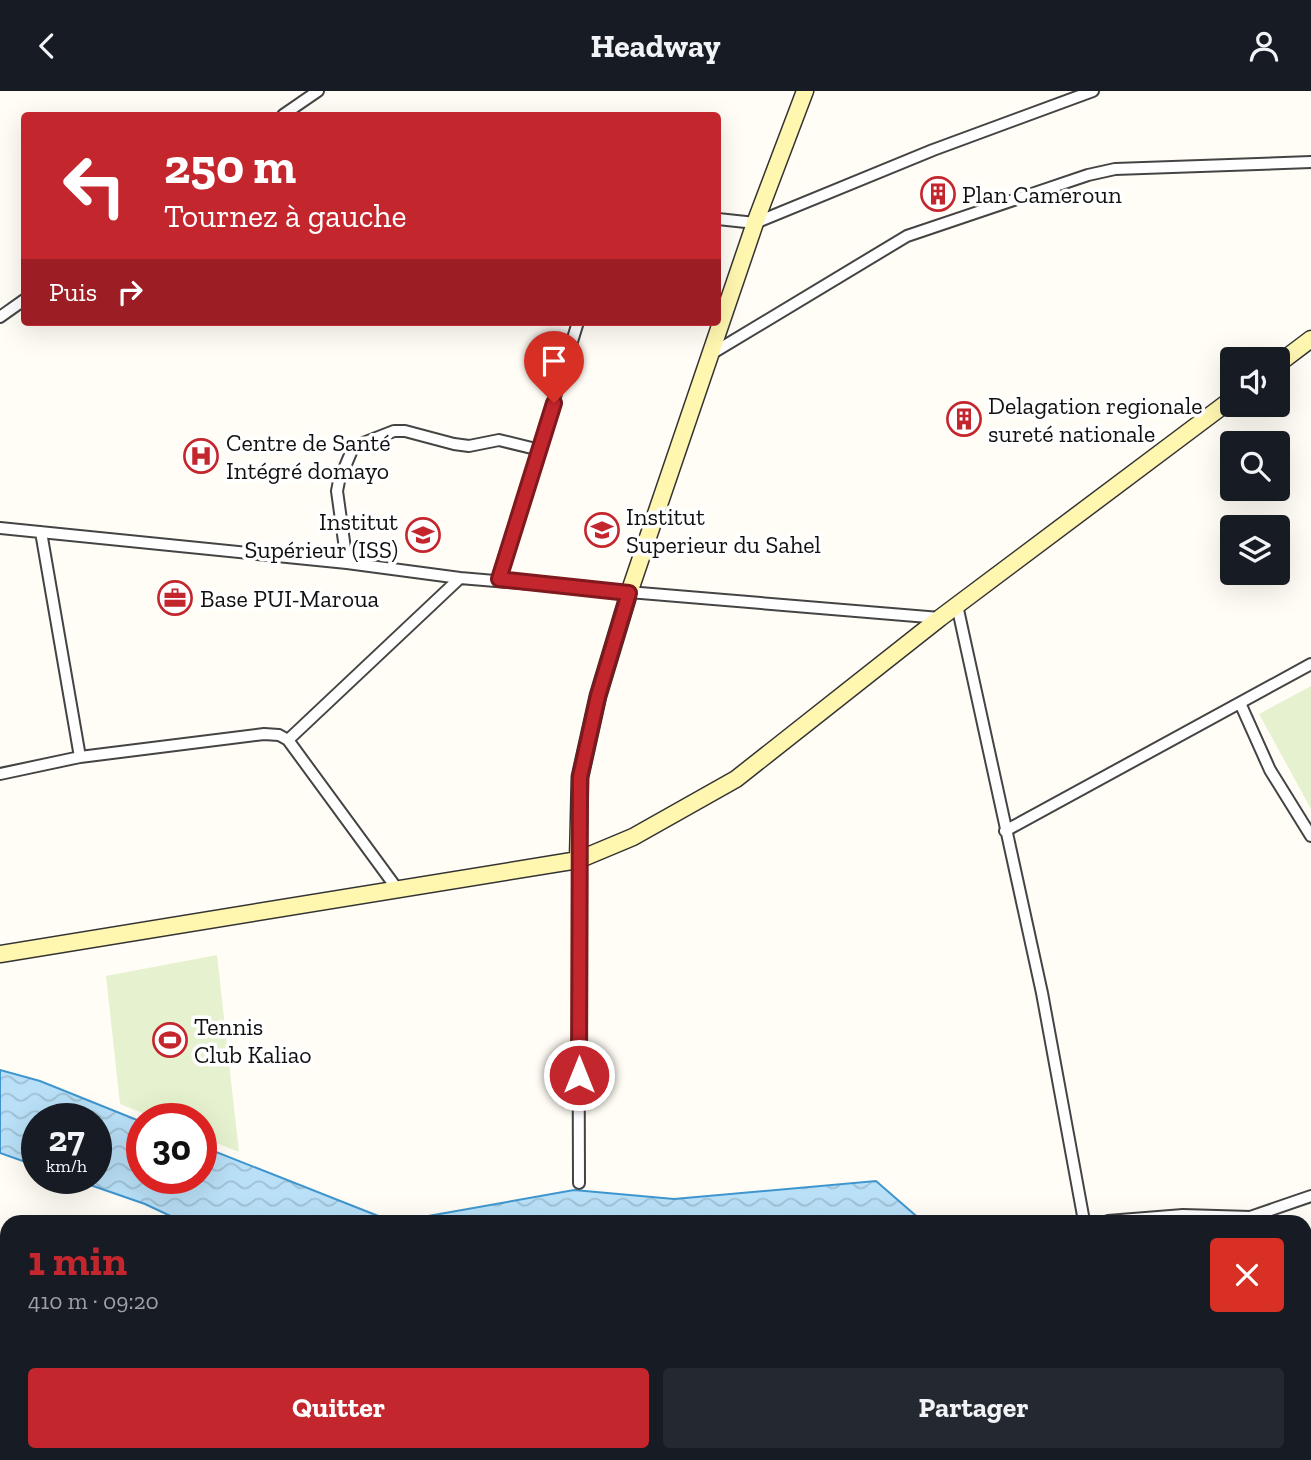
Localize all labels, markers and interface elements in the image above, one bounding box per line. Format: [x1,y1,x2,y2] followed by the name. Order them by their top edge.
[28,27,66,65] icon: back
[590,27,721,65] text: Headway
[1245,27,1283,65] icon: person
[164,137,296,196] text: 250 m
[49,140,140,231] icon: left
[919,175,957,213] building icon: Plan Cameroun
[962,180,1122,209] place label: Plan Cameroun
[164,197,407,235] text: Tournez à gauche
[111,273,149,311] icon: right
[49,276,97,308] text: Puis
[524,331,584,403] pin
[535,342,573,380] icon: arrive
[1220,347,1290,585] map controls
[1220,347,1290,417] button: sound
[988,391,1203,448] place label: Delagation regionale sureté nationale
[945,400,983,438] building icon: Delagation regionale sureté nationale
[226,428,390,485] place label: Centre de Santé Intégré domayo
[1220,431,1290,501] button: search
[182,437,220,475] hospital icon: Centre de Santé Intégré domayo
[626,502,821,559] place label: Institut Superieur du Sahel
[244,507,398,564] place label: Institut Supérieur (ISS)
[583,511,621,549] school or university icon: Institut Superieur du Sahel
[1220,515,1290,585] button: layers
[404,516,442,554] school or university icon: Institut Supérieur (ISS)
[156,579,194,617] office icon: Base PUI-Maroua
[200,584,380,613] place label: Base PUI-Maroua
[194,1012,312,1069] place label: Tennis Club Kaliao
[151,1021,189,1059] sports icon: Tennis Club Kaliao
[542,1038,616,1112] position arrow
[126,1103,217,1194] speed limit sign: 30
[48,1118,85,1160] text: 27
[46,1155,87,1177] text: km/h
[28,1235,127,1286] text: 1 min
[1210,1238,1284,1312] button: close
[28,1287,159,1315] text: 410 m · 09:20
[28,1368,649,1448] button: Quitter
[663,1368,1284,1448] button: Partager

